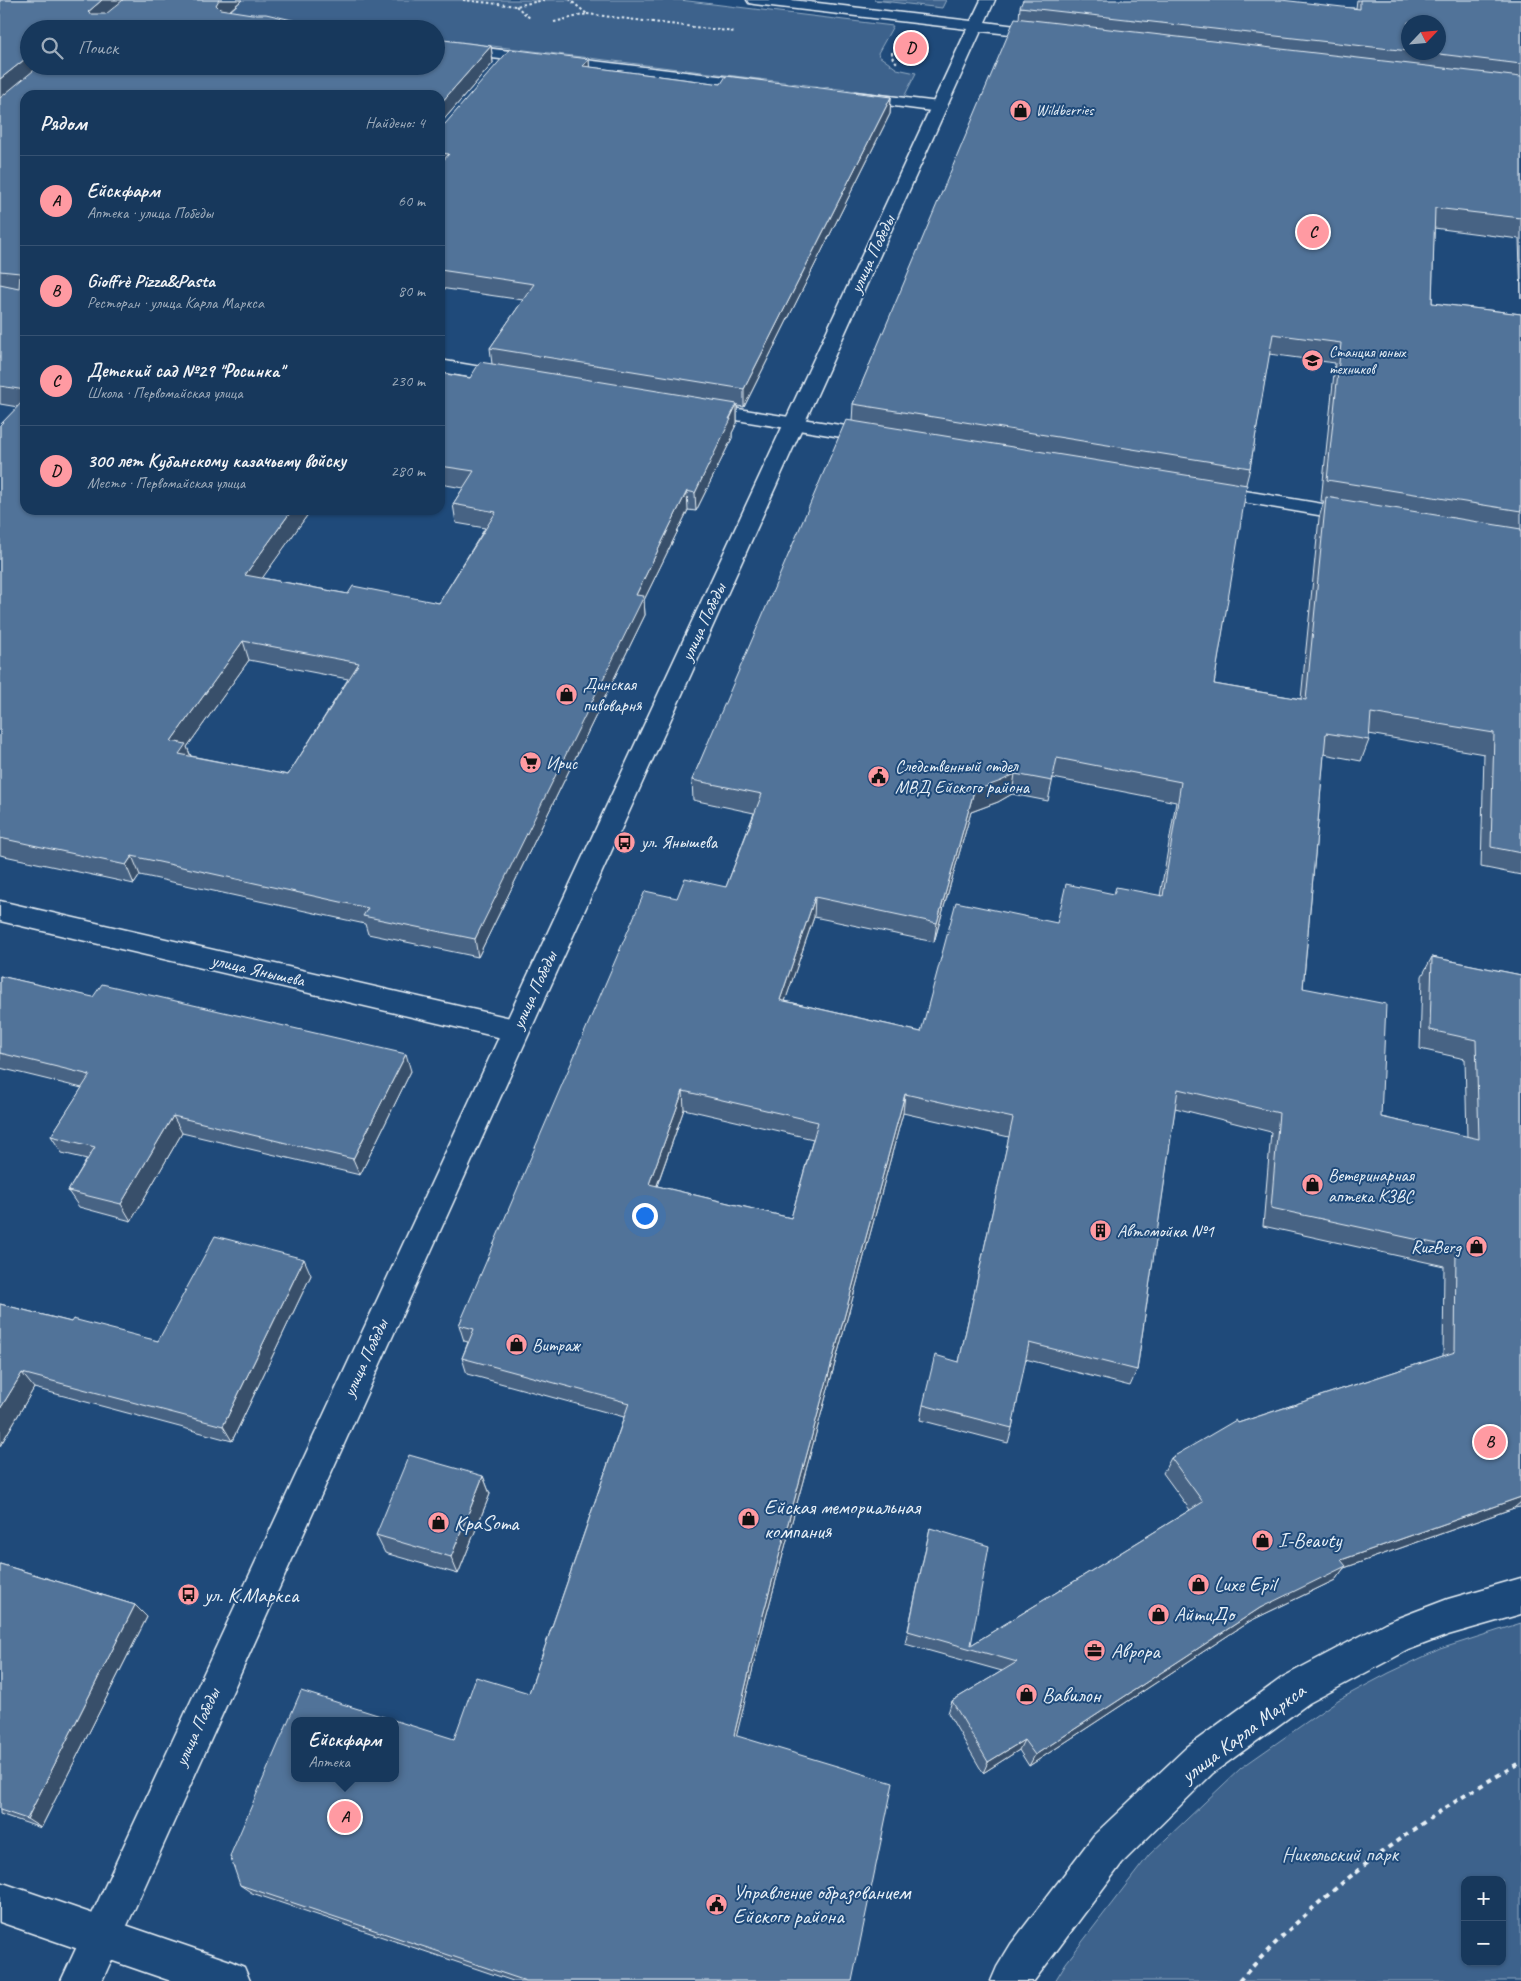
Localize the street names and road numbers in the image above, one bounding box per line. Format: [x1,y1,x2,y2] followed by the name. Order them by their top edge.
[844,210,900,297] street label: улица Победы
[675,578,731,665] street label: улица Победы
[506,946,562,1033] street label: улица Победы
[208,948,308,992] street label: улица Янышева
[337,1314,393,1401] street label: улица Победы
[1174,1677,1312,1789] street label: улица Карла Маркса
[169,1683,225,1770] street label: улица Победы

